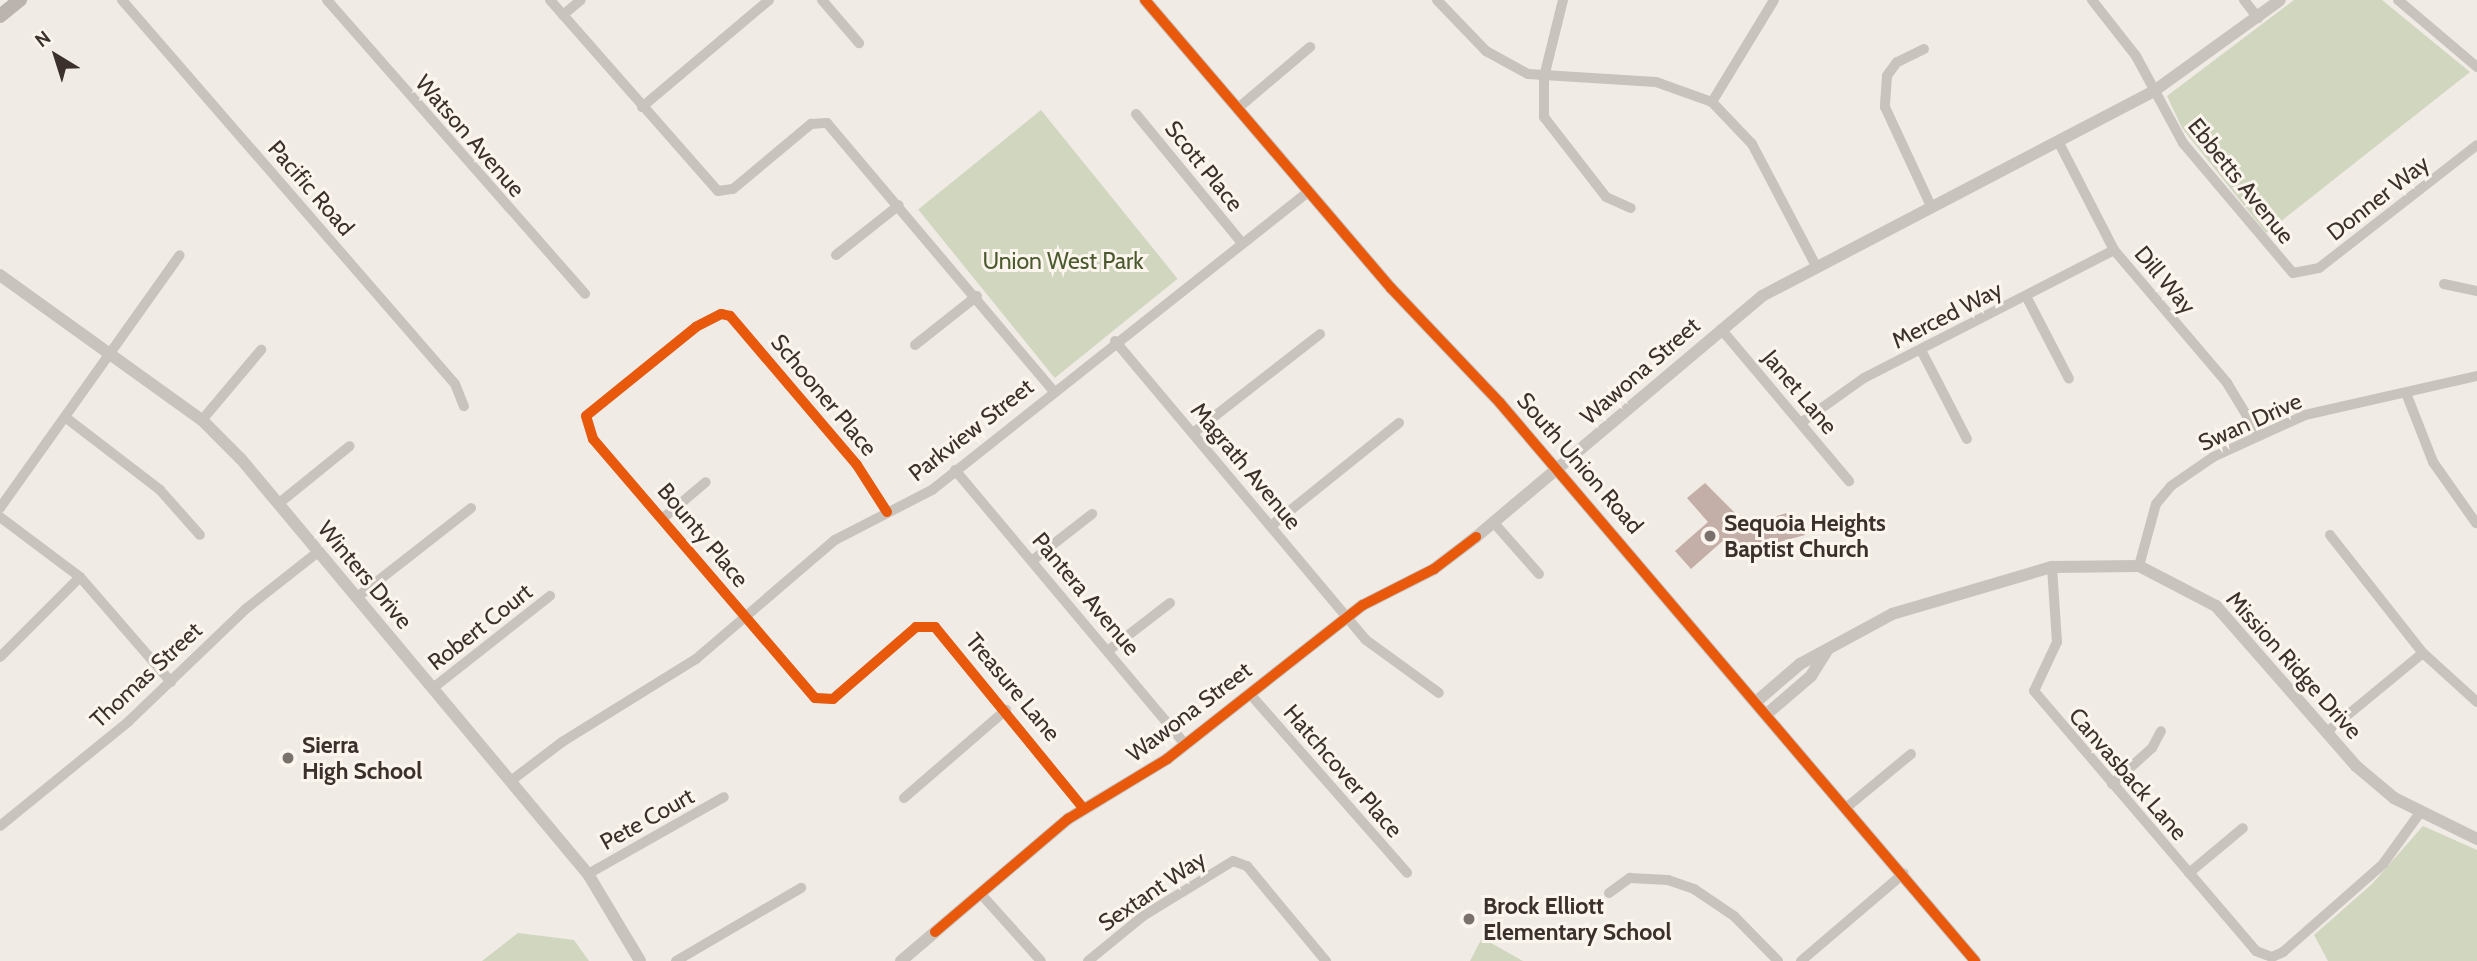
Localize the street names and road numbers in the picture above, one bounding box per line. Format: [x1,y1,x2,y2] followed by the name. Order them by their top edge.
[410,69,530,203] street label: Watson Avenue
[2182,113,2300,249] street label: Ebbetts Avenue
[1159,115,1249,217] street label: Scott Place
[262,135,360,241] street label: Pacific Road
[2321,150,2435,246] street label: Donner Way
[2129,240,2201,320] street label: Dill Way
[1887,275,2007,355] street label: Merced Way
[1575,312,1705,430] street label: Wawona Street
[765,329,883,461] street label: Schooner Place
[1757,344,1843,440] street label: Janet Lane
[903,373,1039,487] street label: Parkview Street
[1511,387,1649,539] street label: South Union Road
[2194,387,2306,457] street label: Swan Drive
[1185,397,1307,535] street label: Magrath Avenue
[652,477,754,593] street label: Bounty Place
[312,516,418,634] street label: Winters Drive
[1027,527,1145,661] street label: Pantera Avenue
[422,578,538,676] street label: Robert Court
[2220,585,2368,745] street label: Mission Ridge Drive
[85,616,207,734] street label: Thomas Street
[960,627,1066,747] street label: Treasure Lane
[1121,656,1257,768] street label: Wawona Street
[1278,699,1408,843] street label: Hatchcover Place
[2063,702,2193,846] street label: Canvasback Lane
[595,782,699,856] street label: Pete Court
[1093,845,1211,937] street label: Sextant Way

